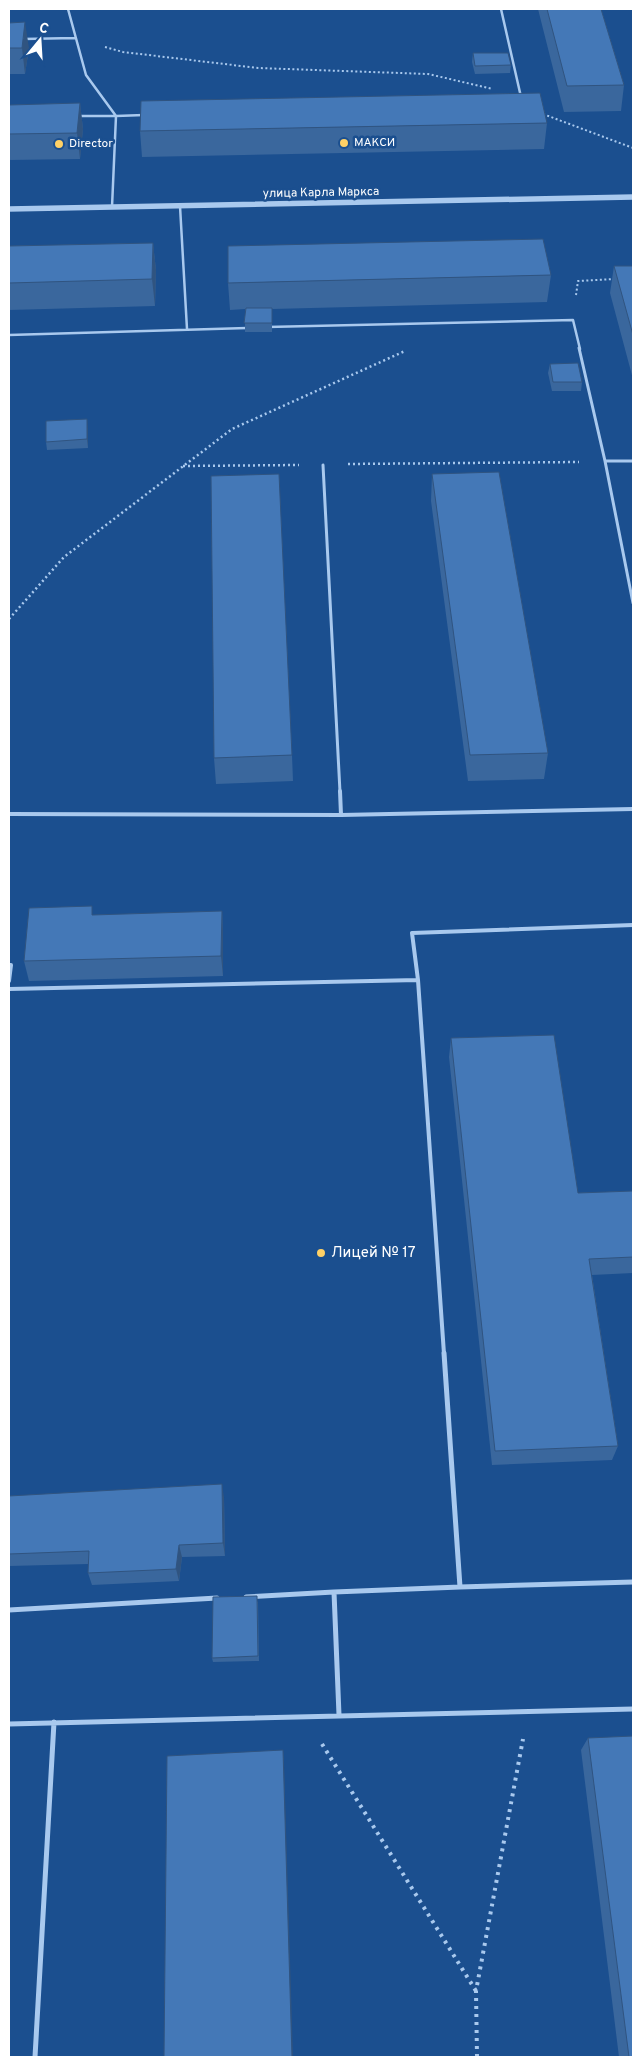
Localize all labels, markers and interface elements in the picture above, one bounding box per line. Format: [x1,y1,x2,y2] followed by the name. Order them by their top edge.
[15,15,65,65] north arrow
[37,20,50,39] text: С
[354,135,395,151] place label: МАКСИ
[69,136,113,152] place label: Director
[338,137,350,149] marker: МАКСИ
[53,138,65,150] marker: Director
[263,184,379,202] street label: улица Карла Маркса
[331,1244,416,1263] place label: Лицей № 17
[315,1247,327,1259] marker: Лицей № 17

